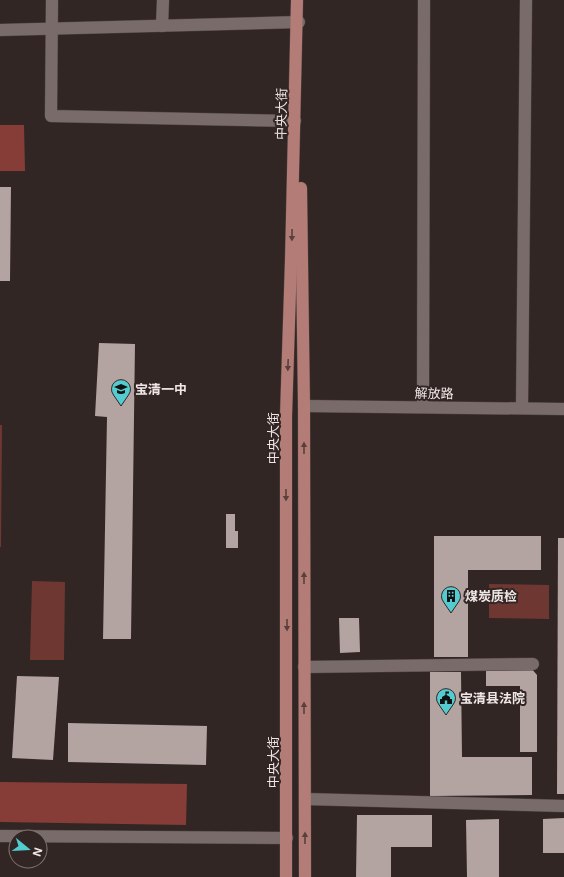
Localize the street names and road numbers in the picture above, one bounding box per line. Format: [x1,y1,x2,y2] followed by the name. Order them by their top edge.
[273,88,289,140] street label: 中央大街
[414,385,454,401] street label: 解放路
[265,412,281,464] street label: 中央大街
[265,736,281,788] street label: 中央大街

